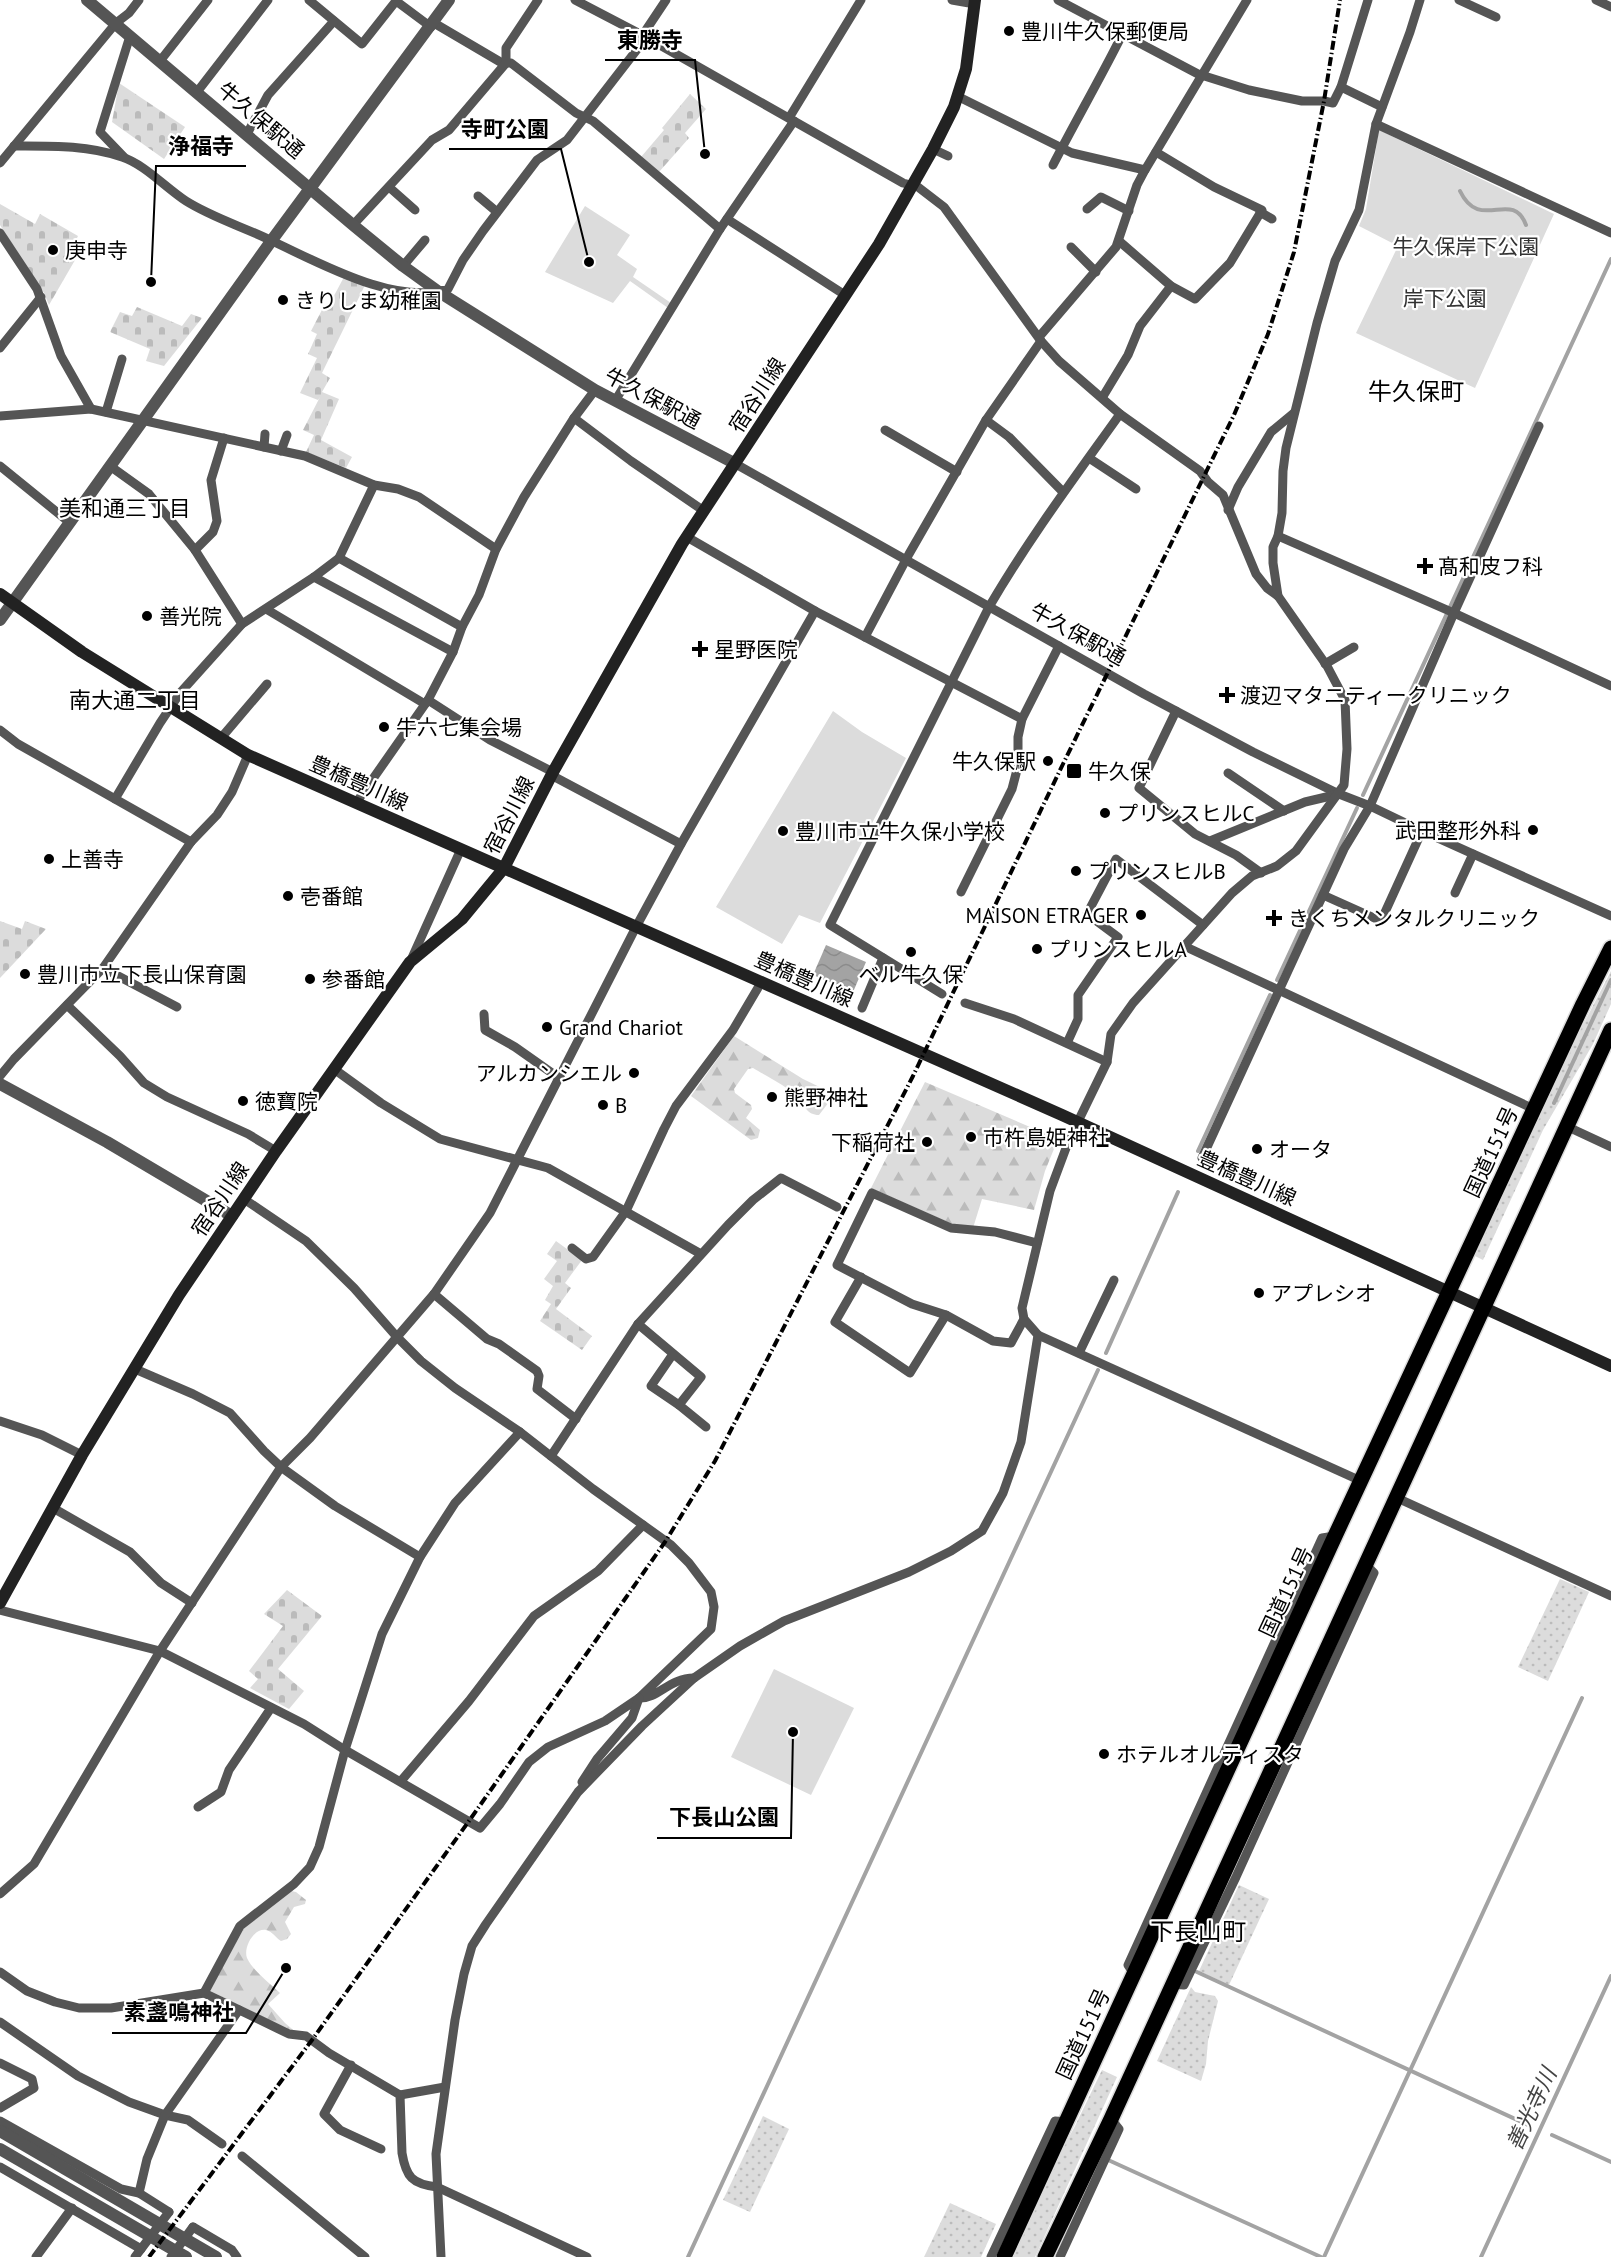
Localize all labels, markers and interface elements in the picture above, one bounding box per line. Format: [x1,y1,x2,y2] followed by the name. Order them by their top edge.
[1021,18,1189,45] place label: 豊川牛久保郵便局
[605,20,695,60] callout: 東勝寺
[1002,24,1016,38] marker: 豊川牛久保郵便局
[617,26,683,54] text: 東勝寺
[212,76,310,164] street label: 牛久保駅通
[449,109,561,149] callout: 寺町公園
[461,115,549,143] text: 寺町公園
[156,126,246,166] callout: 浄福寺
[168,132,234,160] text: 浄福寺
[1393,233,1540,260] park label: 牛久保岸下公園
[65,237,128,264] place label: 庚申寺
[46,243,60,257] marker: 庚申寺
[1403,285,1487,312] park label: 岸下公園
[295,287,442,314] place label: きりしま幼稚園
[276,293,290,307] marker: きりしま幼稚園
[723,352,791,438] street label: 宿谷川線
[600,361,706,435] street label: 牛久保駅通
[1368,376,1464,407] district label: 牛久保町
[59,494,191,522] district label: 美和通三丁目
[1438,553,1543,580] place label: 髙和皮フ科
[1416,557,1434,575] marker: 髙和皮フ科
[1026,597,1130,671] street label: 牛久保駅通
[159,603,222,630] place label: 善光院
[140,609,154,623] marker: 善光院
[714,636,798,663] place label: 星野医院
[691,640,709,658] marker: 星野医院
[1240,682,1512,709] place label: 渡辺マタニティークリニック
[69,686,201,714] district label: 南大通二丁目
[1218,686,1236,704] marker: 渡辺マタニティークリニック
[396,714,522,741] place label: 牛六七集会場
[377,720,391,734] marker: 牛六七集会場
[952,748,1036,775] place label: 牛久保駅
[306,749,412,817] street label: 豊橋豊川線
[1041,754,1055,768] marker: 牛久保駅
[1088,758,1151,785] place label: 牛久保
[1065,762,1083,780] marker: 牛久保
[478,771,540,859] street label: 宿谷川線
[1117,800,1255,827] place label: プリンスヒルC
[1098,806,1112,820] marker: プリンスヒルC
[1395,817,1521,844] place label: 武田整形外科
[795,818,1005,845] place label: 豊川市立牛久保小学校
[1526,823,1540,837] marker: 武田整形外科
[776,824,790,838] marker: 豊川市立牛久保小学校
[61,846,124,873] place label: 上善寺
[42,852,56,866] marker: 上善寺
[1088,858,1226,885] place label: プリンスヒルB
[1069,864,1083,878] marker: プリンスヒルB
[300,883,363,910] place label: 壱番館
[281,889,295,903] marker: 壱番館
[966,902,1129,929] place label: MAISON ETRAGER
[1288,905,1540,932] place label: きくちメンタルクリニック
[1134,908,1148,922] marker: MAISON ETRAGER
[1265,909,1283,927] marker: きくちメンタルクリニック
[1049,936,1188,963] place label: プリンスヒルA
[1030,942,1044,956] marker: プリンスヒルA
[751,945,857,1013] street label: 豊橋豊川線
[904,945,918,959] marker: ベル牛久保
[37,961,247,988] place label: 豊川市立下長山保育園
[859,961,964,988] place label: ベル牛久保
[322,966,385,993] place label: 参番館
[18,967,32,981] marker: 豊川市立下長山保育園
[303,972,317,986] marker: 参番館
[559,1014,683,1041] place label: Grand Chariot
[540,1020,554,1034] marker: Grand Chariot
[476,1060,622,1087] place label: アルカンシエル
[627,1066,641,1080] marker: アルカンシエル
[784,1084,868,1111] place label: 熊野神社
[255,1088,318,1115] place label: 徳寶院
[765,1090,779,1104] marker: 熊野神社
[615,1092,627,1119] place label: B
[236,1094,250,1108] marker: 徳寶院
[596,1098,610,1112] marker: B
[1458,1102,1524,1202] street label: 国道151号
[983,1124,1109,1151] place label: 市杵島姫神社
[831,1129,915,1156] place label: 下稲荷社
[964,1130,978,1144] marker: 市杵島姫神社
[920,1135,934,1149] marker: 下稲荷社
[1269,1136,1332,1163] place label: オータ
[1250,1142,1264,1156] marker: オータ
[1194,1144,1300,1212] street label: 豊橋豊川線
[185,1157,255,1241] street label: 宿谷川線
[1271,1280,1376,1307] place label: アプレシオ
[1252,1286,1266,1300] marker: アプレシオ
[1253,1542,1319,1642] street label: 国道151号
[1116,1741,1304,1768] place label: ホテルオルティスタ
[1097,1747,1111,1761] marker: ホテルオルティスタ
[657,1798,791,1838] callout: 下長山公園
[669,1803,779,1831] text: 下長山公園
[1150,1916,1246,1947] district label: 下長山町
[1050,1984,1116,2084] street label: 国道151号
[112,1993,246,2033] callout: 素盞鳴神社
[124,1998,234,2026] text: 素盞鳴神社
[1500,2061,1563,2155] water label: 善光寺川

